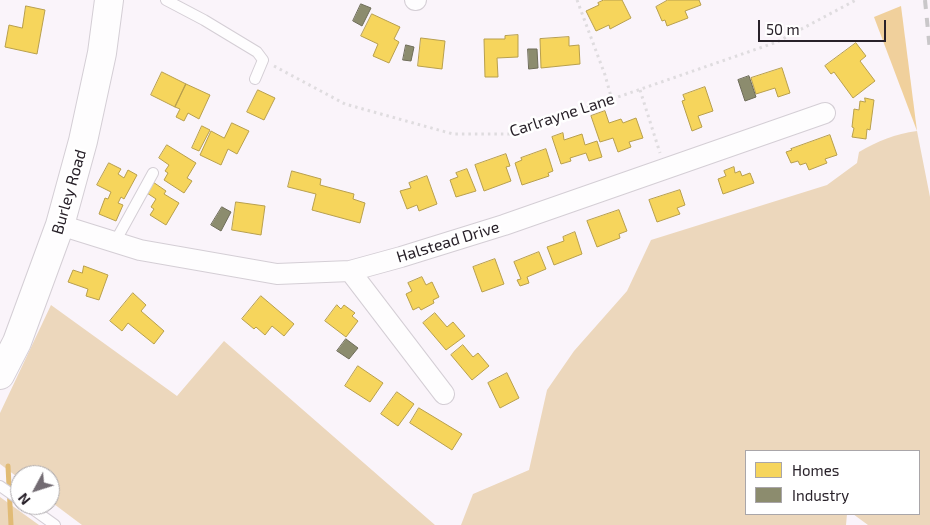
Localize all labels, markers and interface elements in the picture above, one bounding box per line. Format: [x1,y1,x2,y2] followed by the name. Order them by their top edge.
[760,10,888,42] scale bar
[766,20,800,38] text: 50 m
[507,89,617,141] street label: Carlrayne Lane
[48,147,90,237] street label: Burley Road
[394,217,502,267] street label: Halstead Drive
[745,450,920,515] legend
[792,461,839,479] text: Homes
[10,465,60,515] north arrow
[792,486,849,504] text: Industry
[14,490,34,509] text: N

